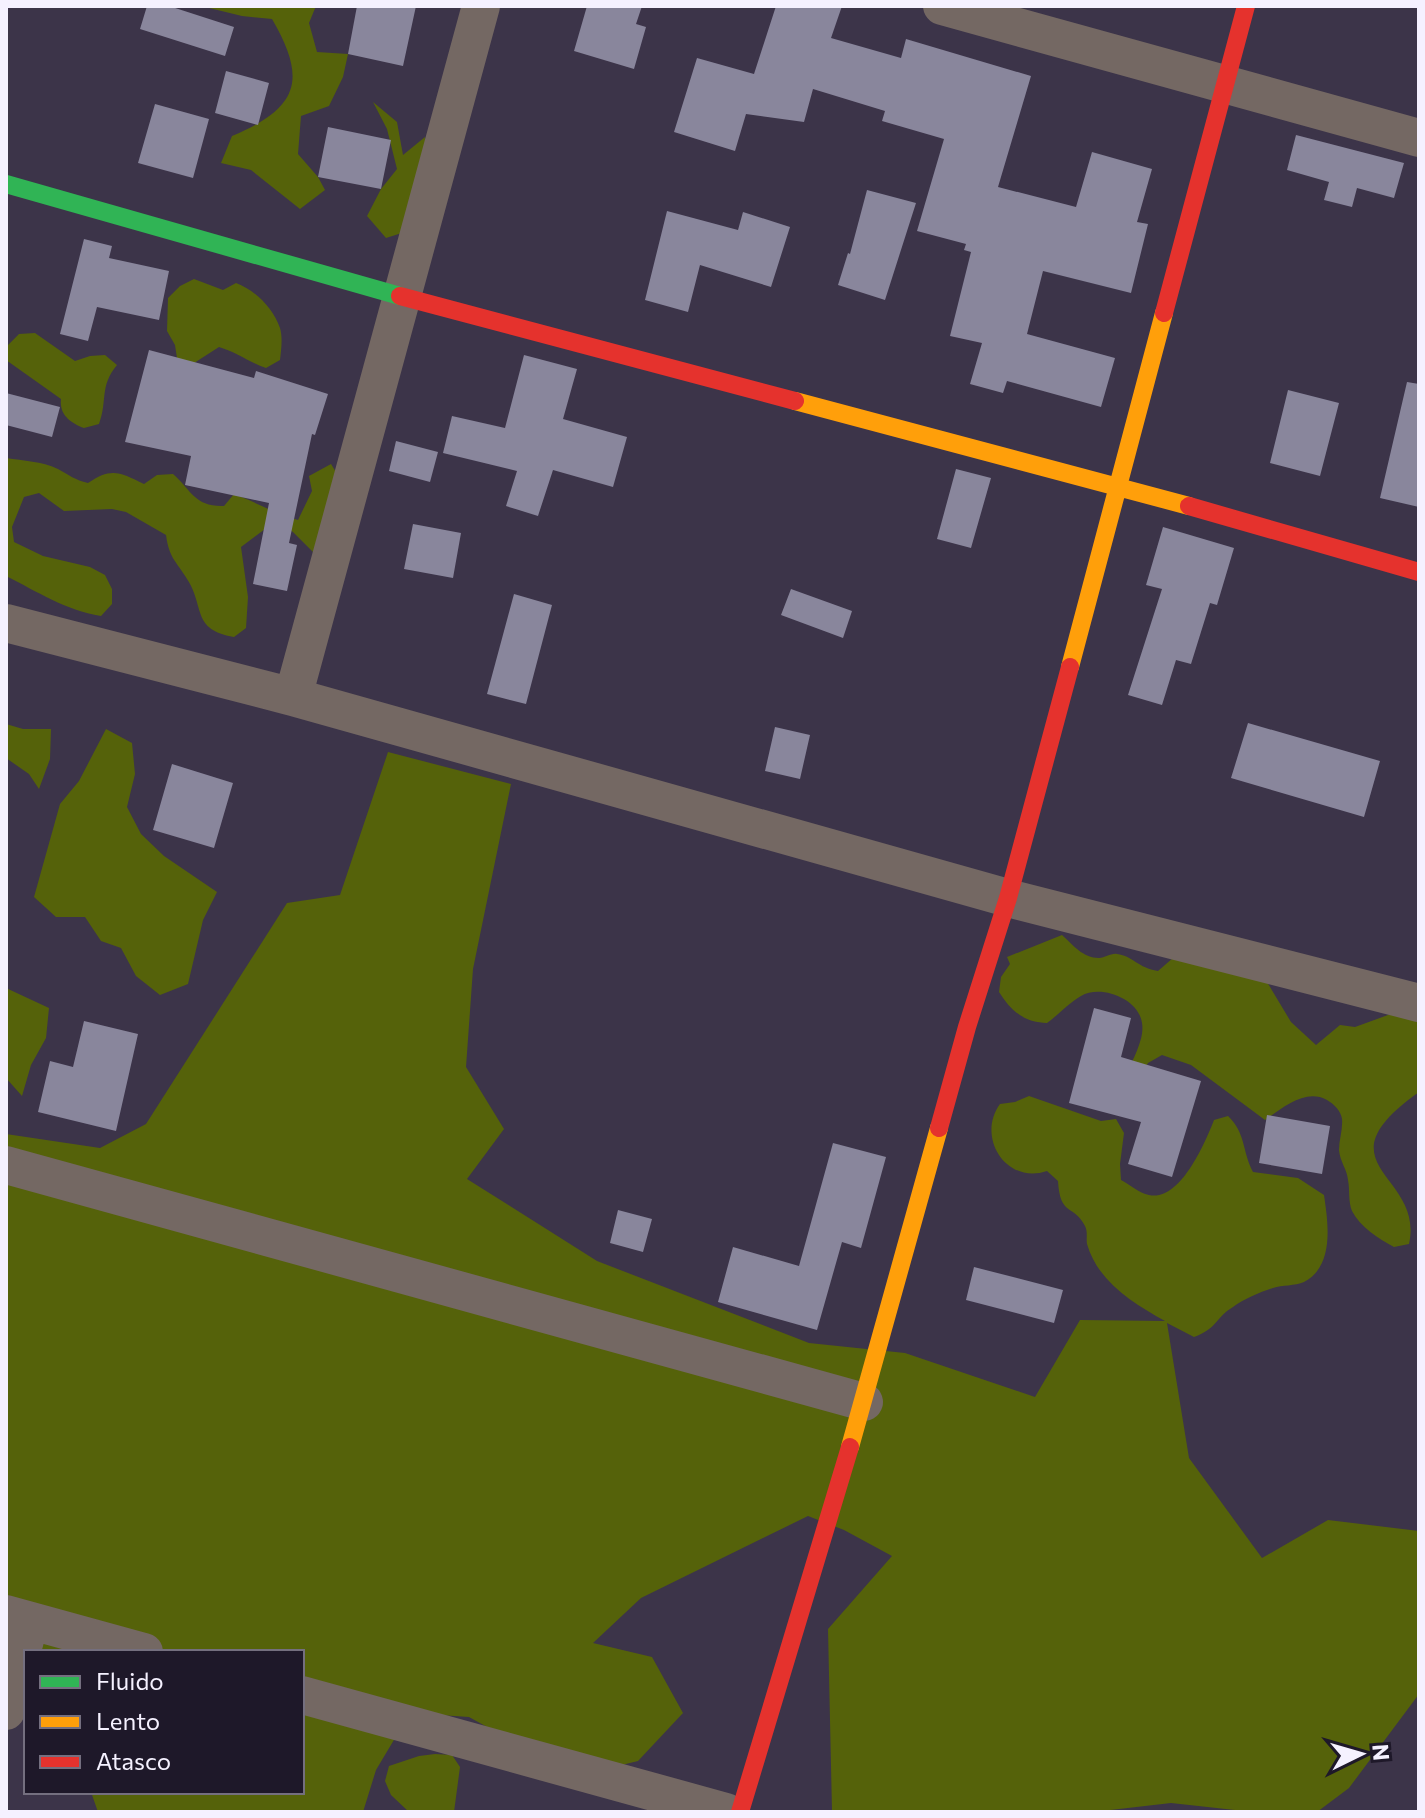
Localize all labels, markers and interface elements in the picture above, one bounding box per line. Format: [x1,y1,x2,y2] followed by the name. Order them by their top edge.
[24,1650,304,1794] legend
[96,1666,164,1695] text: Fluido
[96,1706,160,1735] text: Lento
[1321,1714,1401,1794] north arrow
[1367,1743,1396,1762] text: N
[96,1746,171,1775] text: Atasco

